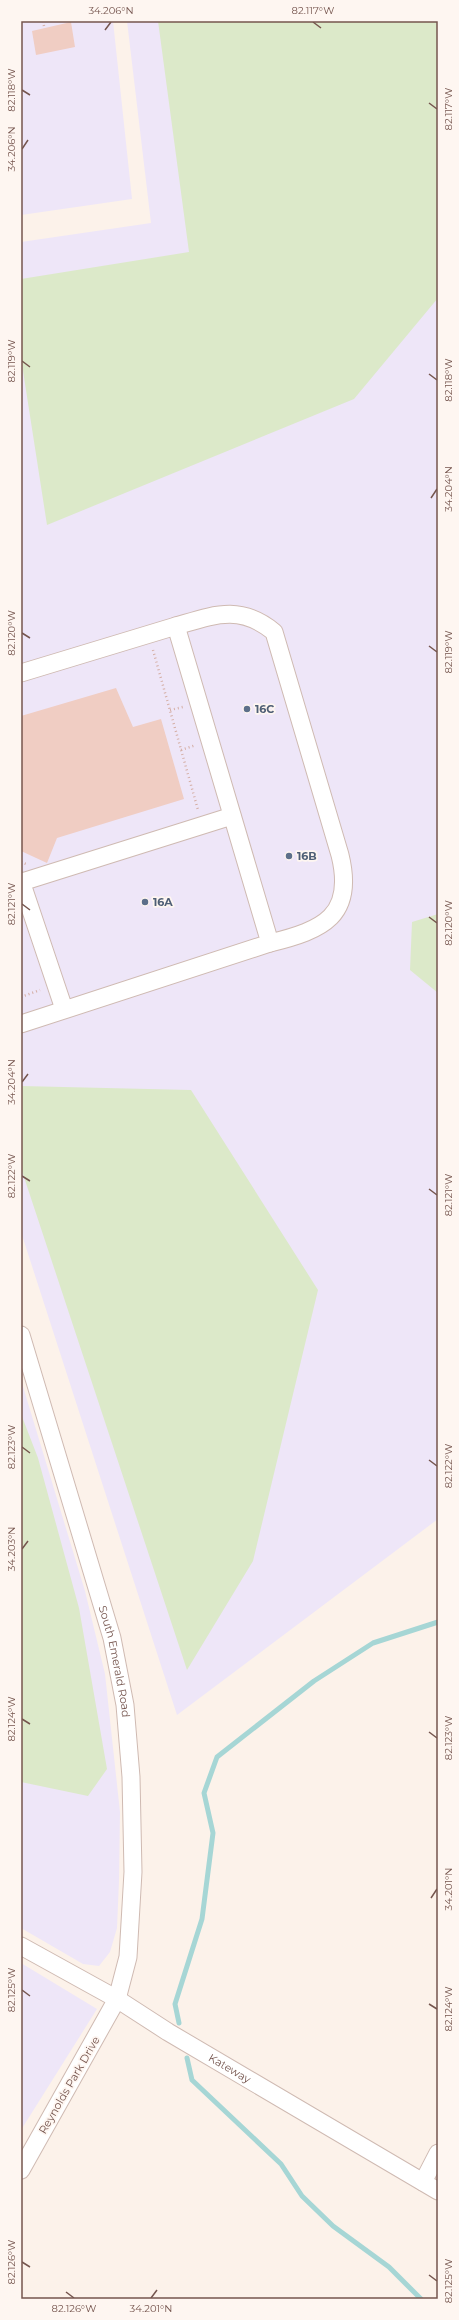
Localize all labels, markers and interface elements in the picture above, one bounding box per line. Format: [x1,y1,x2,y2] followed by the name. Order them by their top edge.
[88,4,134,17] text: 34.206°N
[292,4,334,17] text: 82.117°W
[5,68,18,112] text: 82.118°W
[442,88,455,130] text: 82.117°W
[5,126,18,172] text: 34.206°N
[5,339,18,383] text: 82.119°W
[442,358,455,402] text: 82.118°W
[442,466,455,512] text: 34.204°N
[5,610,18,656] text: 82.120°W
[442,630,455,674] text: 82.119°W
[255,702,274,716] place label: 16C
[242,704,252,714] marker: 16C
[297,849,317,863] place label: 16B
[284,851,294,861] marker: 16B
[5,883,18,925] text: 82.121°W
[153,895,173,909] place label: 16A
[140,897,150,907] marker: 16A
[442,900,455,946] text: 82.120°W
[5,1059,18,1105] text: 34.204°N
[5,1154,18,1198] text: 82.122°W
[442,1174,455,1216] text: 82.121°W
[5,1425,18,1469] text: 82.123°W
[442,1444,455,1488] text: 82.122°W
[5,1527,18,1571] text: 34.203°N
[96,1604,133,1718] street label: South Emerald Road
[5,1696,18,1742] text: 82.124°W
[442,1716,455,1760] text: 82.123°W
[442,1868,455,1910] text: 34.201°N
[5,1968,18,2012] text: 82.125°W
[442,1986,455,2032] text: 82.124°W
[35,2033,103,2136] street label: Reynolds Park Drive
[206,2050,253,2086] street label: Kateway
[5,2240,18,2284] text: 82.126°W
[442,2259,455,2303] text: 82.125°W
[52,2302,96,2315] text: 82.126°W
[130,2302,172,2315] text: 34.201°N

